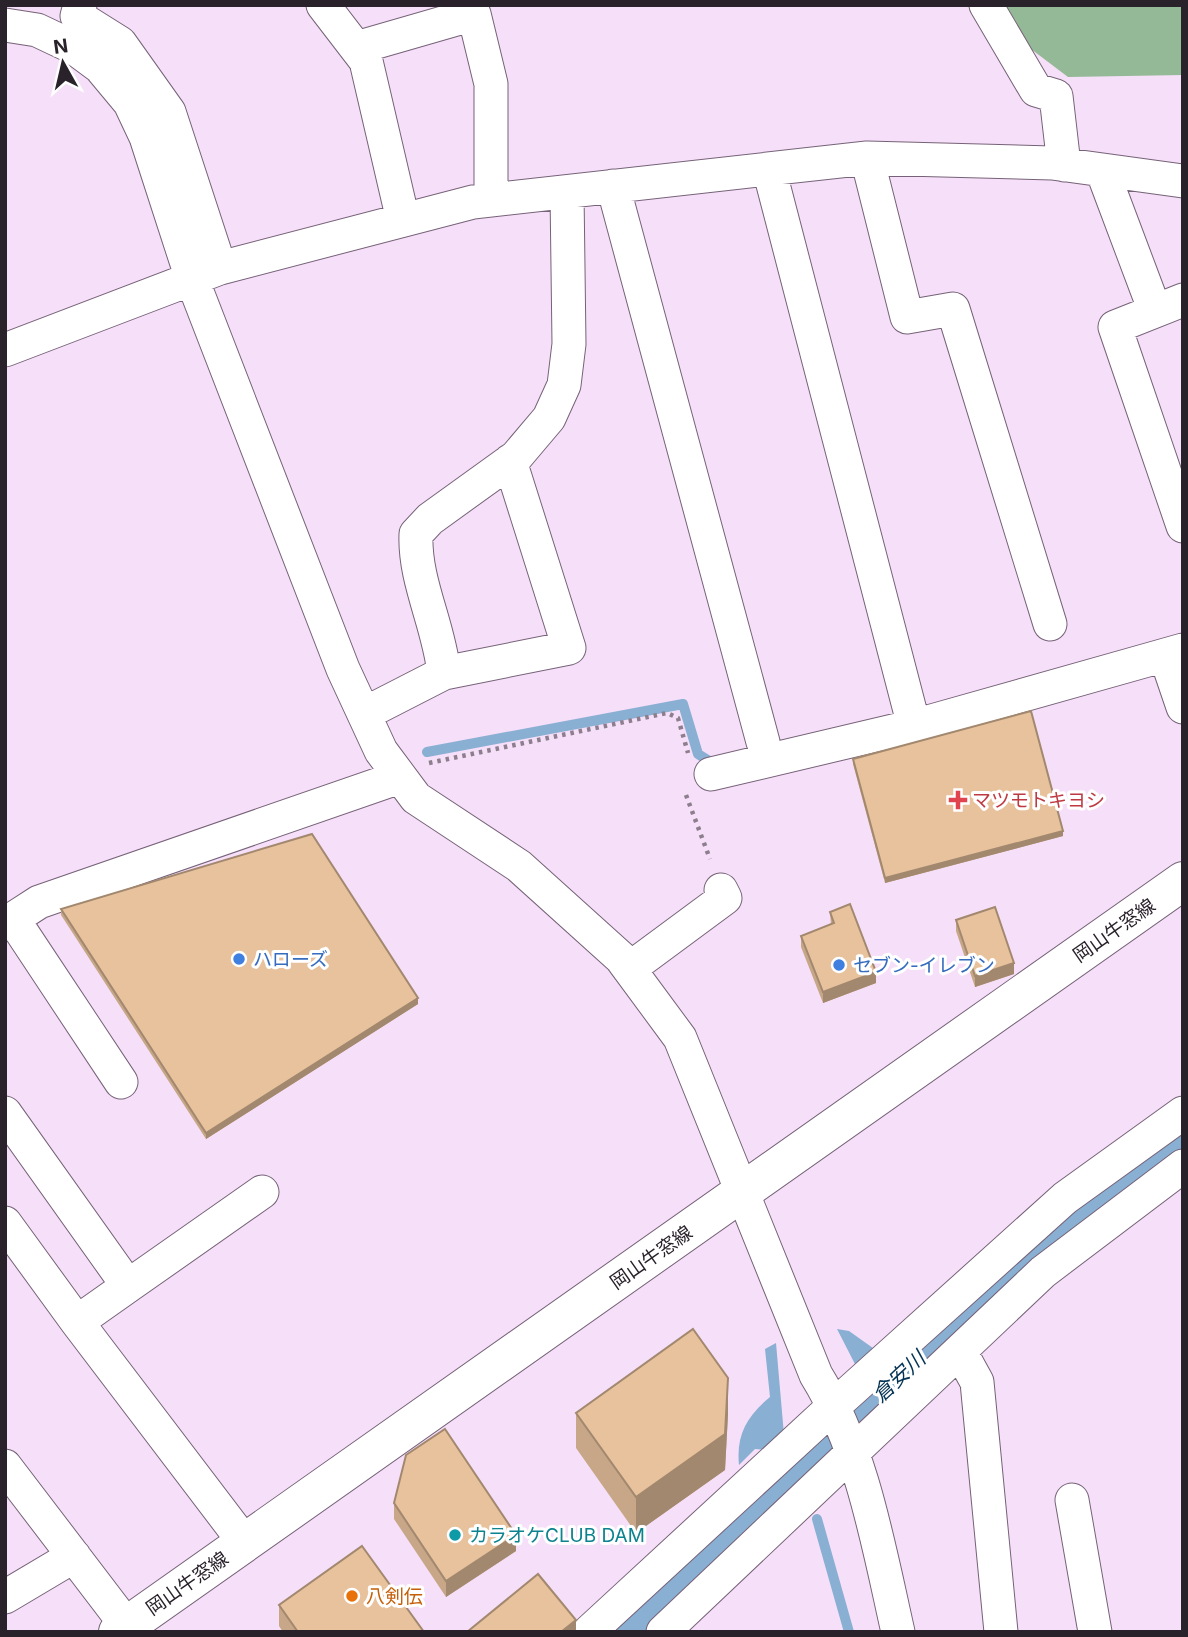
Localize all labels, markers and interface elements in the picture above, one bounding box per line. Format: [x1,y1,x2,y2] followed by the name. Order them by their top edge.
[28,28,98,98] north arrow
[52,34,69,59] text: N
[972,789,1105,812] place label: マツモトキヨシ
[950,792,966,808] marker: マツモトキヨシ
[1069,894,1160,967] street label: 岡山牛窓線
[253,948,328,971] place label: ハローズ
[231,951,247,967] marker: ハローズ
[853,954,995,977] place label: セブン-イレブン
[831,957,847,973] marker: セブン-イレブン
[606,1221,697,1294] street label: 岡山牛窓線
[867,1345,932,1407] water label: 倉安川
[469,1524,645,1547] place label: カラオケCLUB DAM
[447,1527,463,1543] marker: カラオケCLUB DAM
[142,1547,233,1620] street label: 岡山牛窓線
[366,1585,423,1608] place label: 八剣伝
[344,1588,360,1604] marker: 八剣伝

